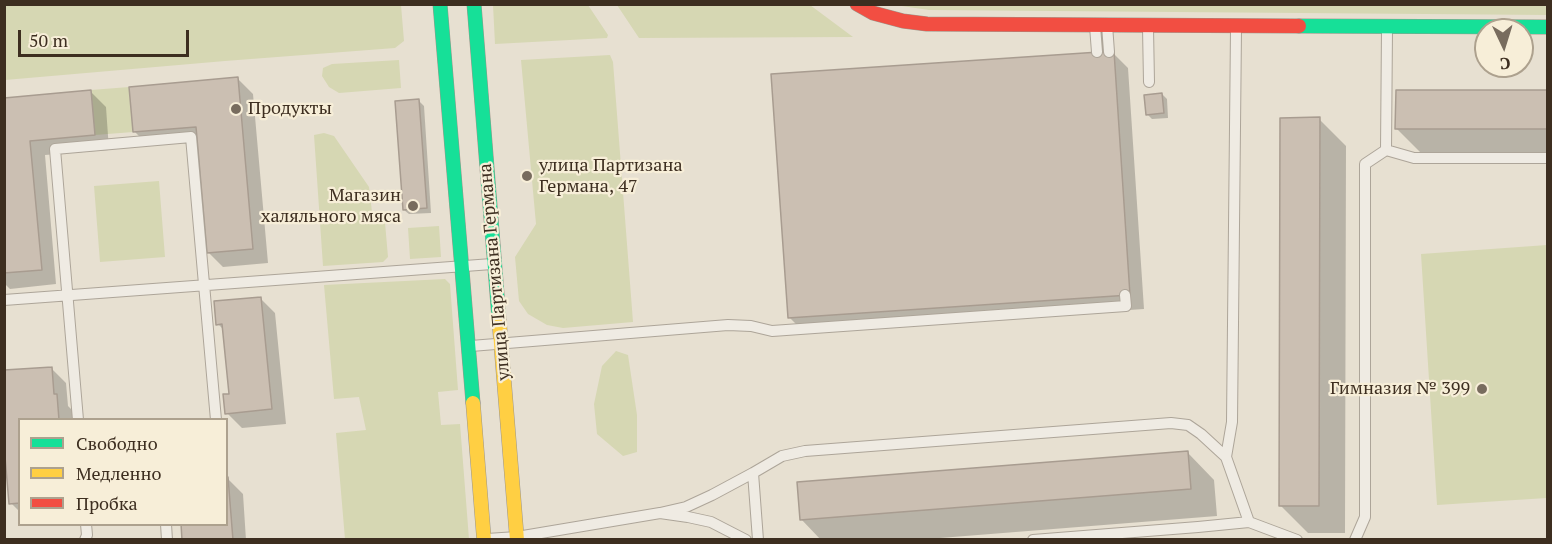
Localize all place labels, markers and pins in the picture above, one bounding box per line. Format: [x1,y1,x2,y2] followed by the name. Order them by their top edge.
[248,98,332,120] place label: Продукты
[229,102,243,116] marker: Продукты
[539,155,683,198] place label: улица Партизана Германа, 47
[520,169,534,183] marker: улица Партизана Германа, 47
[261,185,401,228] place label: Магазин халяльного мяса
[406,199,420,213] marker: Магазин халяльного мяса
[1330,378,1470,400] place label: Гимназия № 399
[1475,382,1489,396] marker: Гимназия № 399

